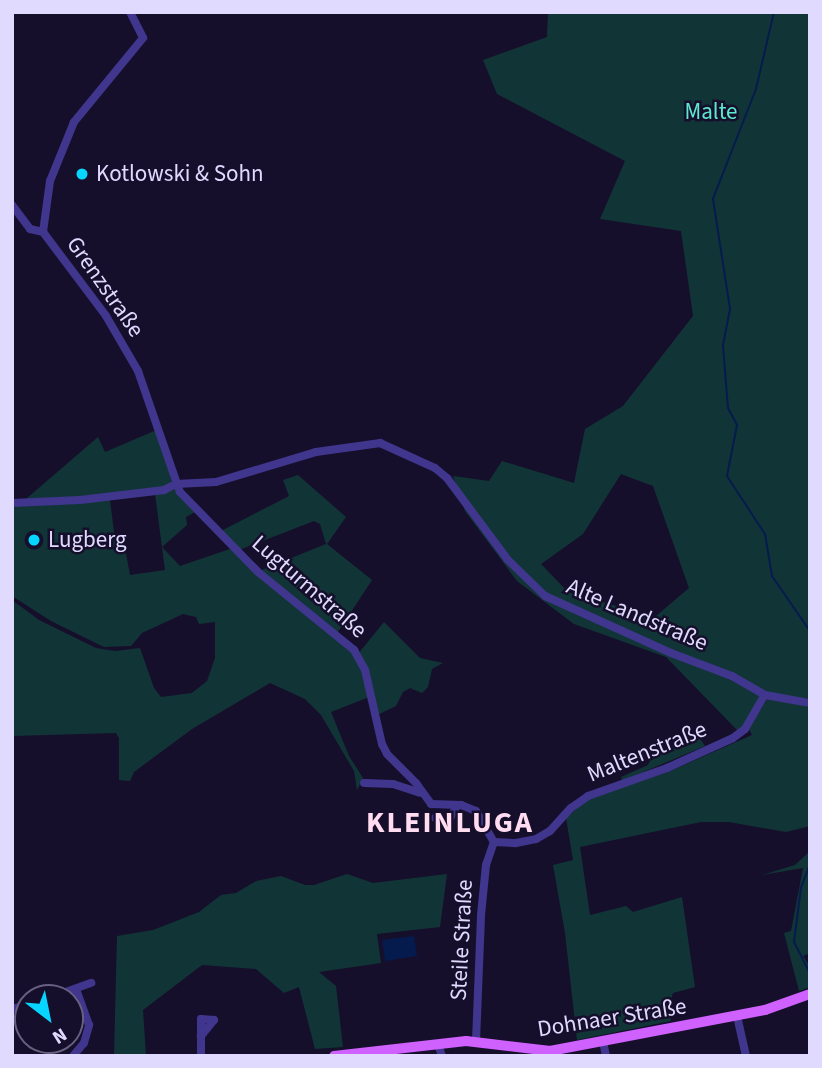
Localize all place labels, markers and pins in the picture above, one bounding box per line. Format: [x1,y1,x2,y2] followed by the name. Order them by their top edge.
[96,160,263,188] place label: Kotlowski & Sohn
[74,166,90,182] marker: Kotlowski & Sohn
[48,526,127,554] place label: Lugberg
[26,532,42,548] marker: Lugberg

